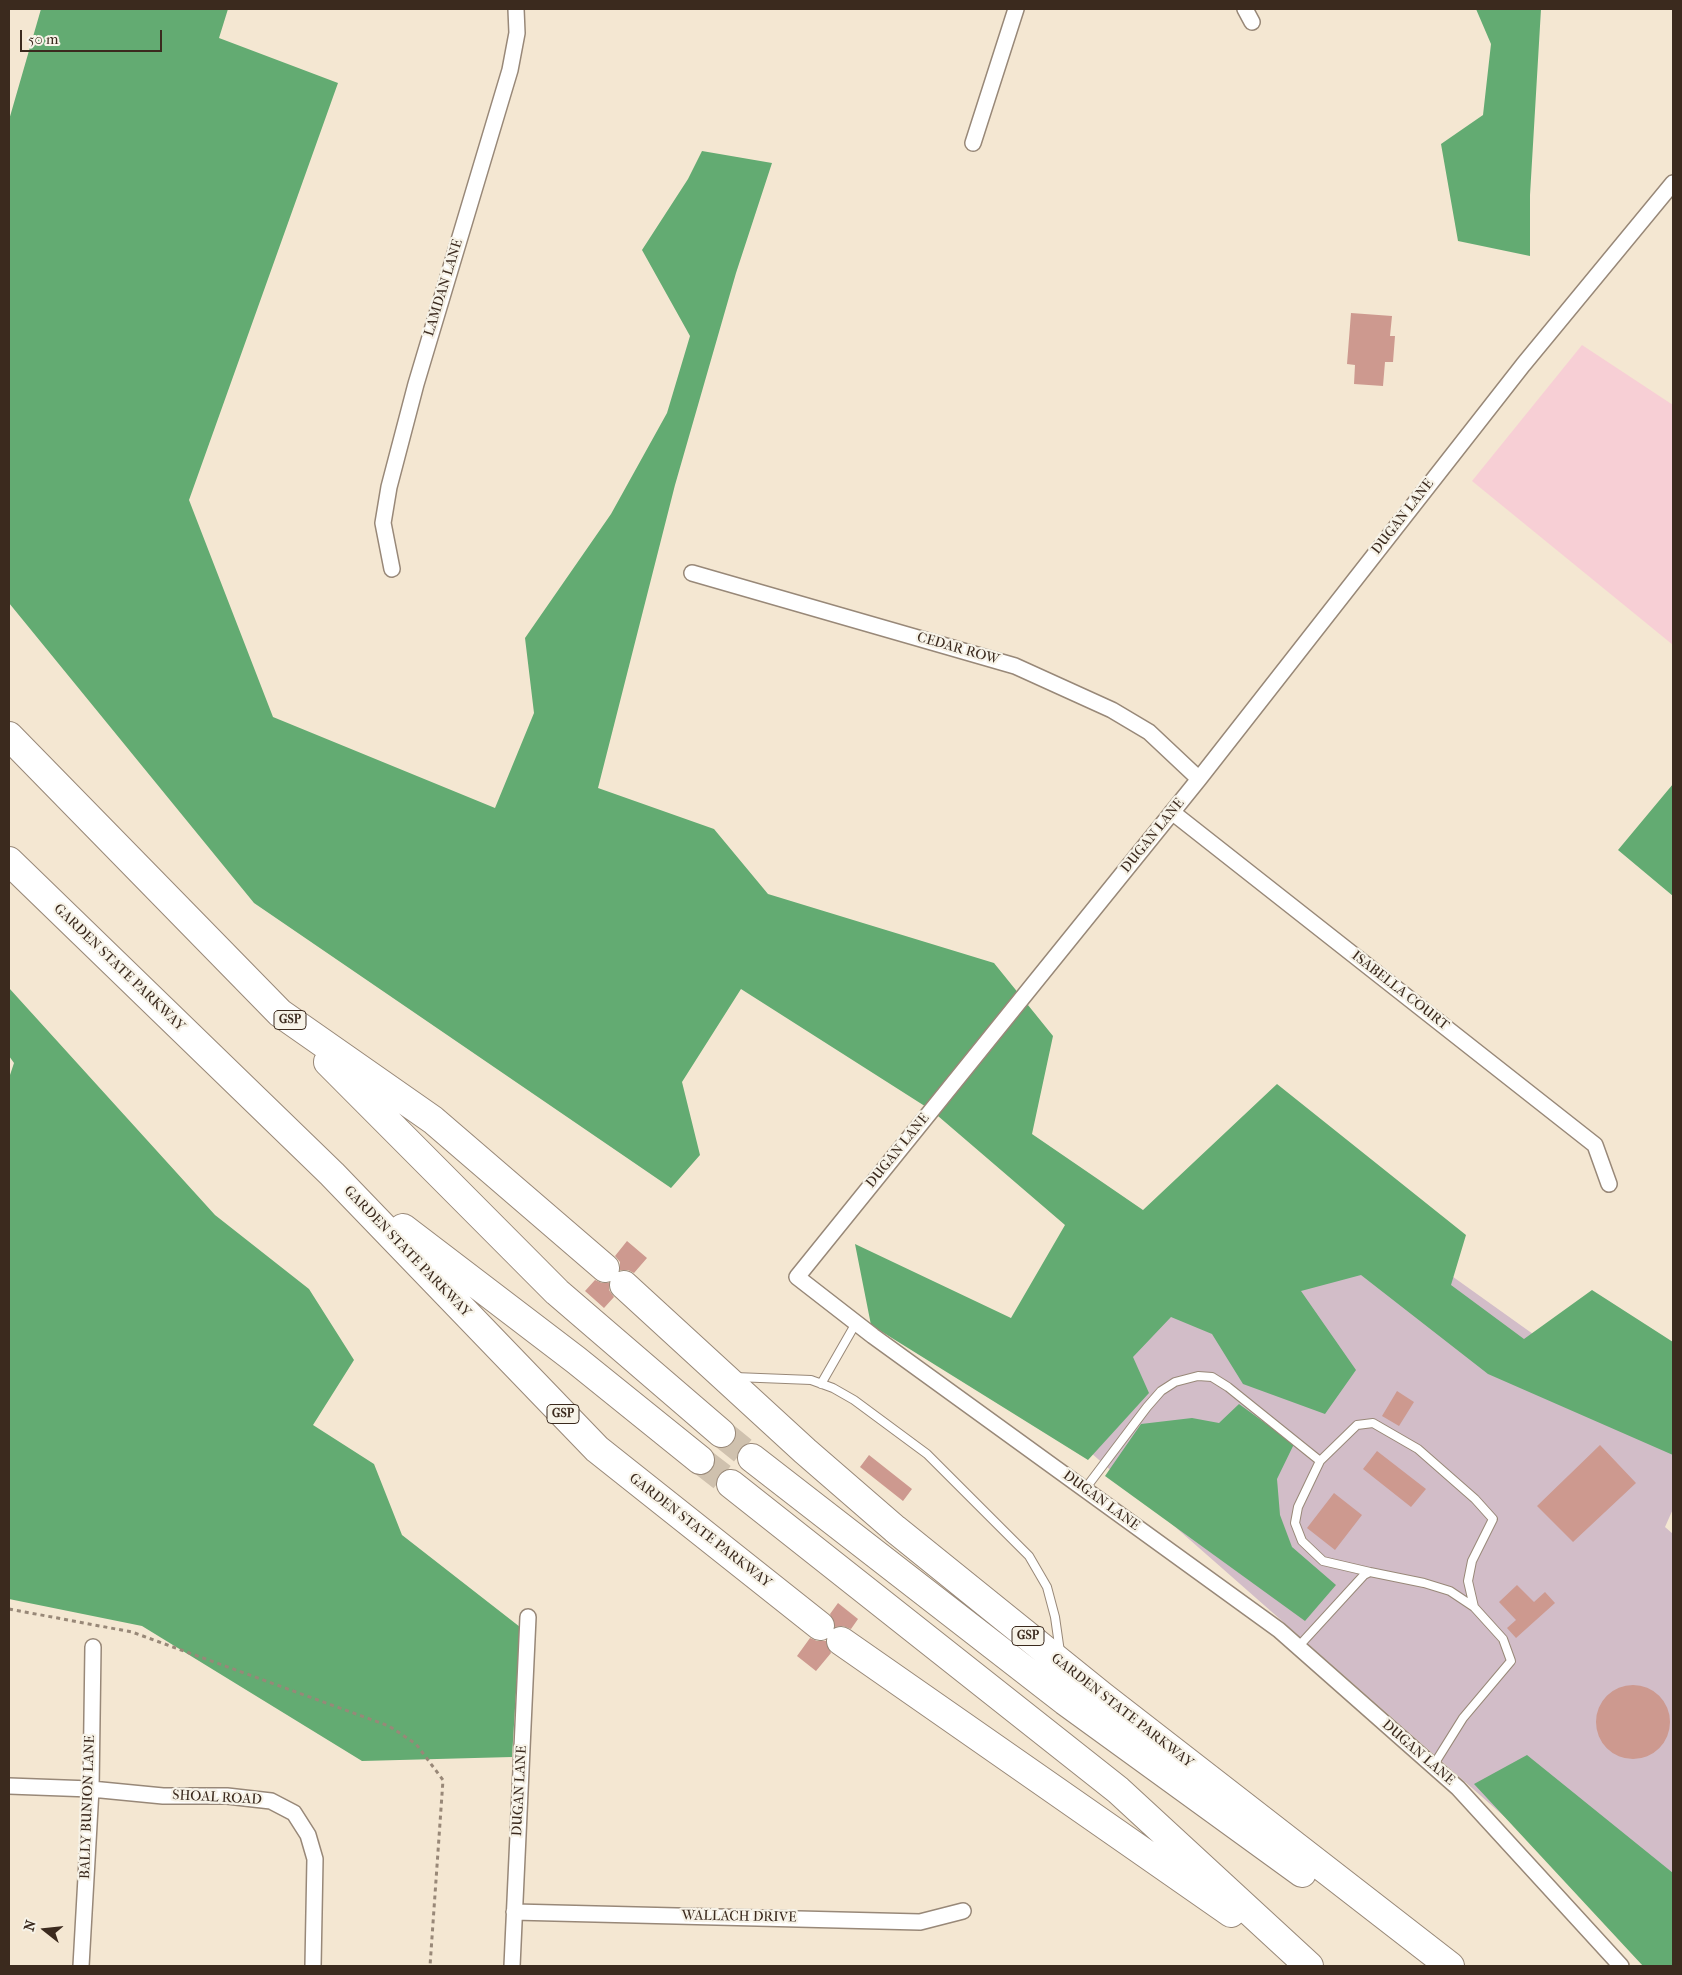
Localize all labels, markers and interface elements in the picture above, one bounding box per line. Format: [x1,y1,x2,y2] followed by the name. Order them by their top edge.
[22,20,165,52] scale bar
[28,30,58,48] text: 50 m
[421,237,467,339] street label: LAMDAN LANE
[1368,476,1438,558] street label: DUGAN LANE
[915,629,1001,669] street label: CEDAR ROW
[1118,795,1188,877] street label: DUGAN LANE
[50,901,188,1035] street label: GARDEN STATE PARKWAY
[1348,948,1452,1034] street label: ISABELLA COURT
[274,1010,306,1030] road number: GSP
[863,1110,933,1192] street label: DUGAN LANE
[340,1183,474,1321] street label: GARDEN STATE PARKWAY
[547,1405,579,1424] road number: GSP
[1059,1468,1143,1534] street label: DUGAN LANE
[626,1470,774,1592] street label: GARDEN STATE PARKWAY
[1012,1626,1044,1645] road number: GSP
[1048,1650,1196,1772] street label: GARDEN STATE PARKWAY
[1378,1717,1458,1789] street label: DUGAN LANE
[77,1735,99,1879] street label: BALLY BUNION LANE
[509,1745,531,1837] street label: DUGAN LANE
[172,1787,262,1809] street label: SHOAL ROAD
[20,1905,70,1955] north arrow
[681,1908,797,1926] street label: WALLACH DRIVE
[20,1918,40,1933] text: N

